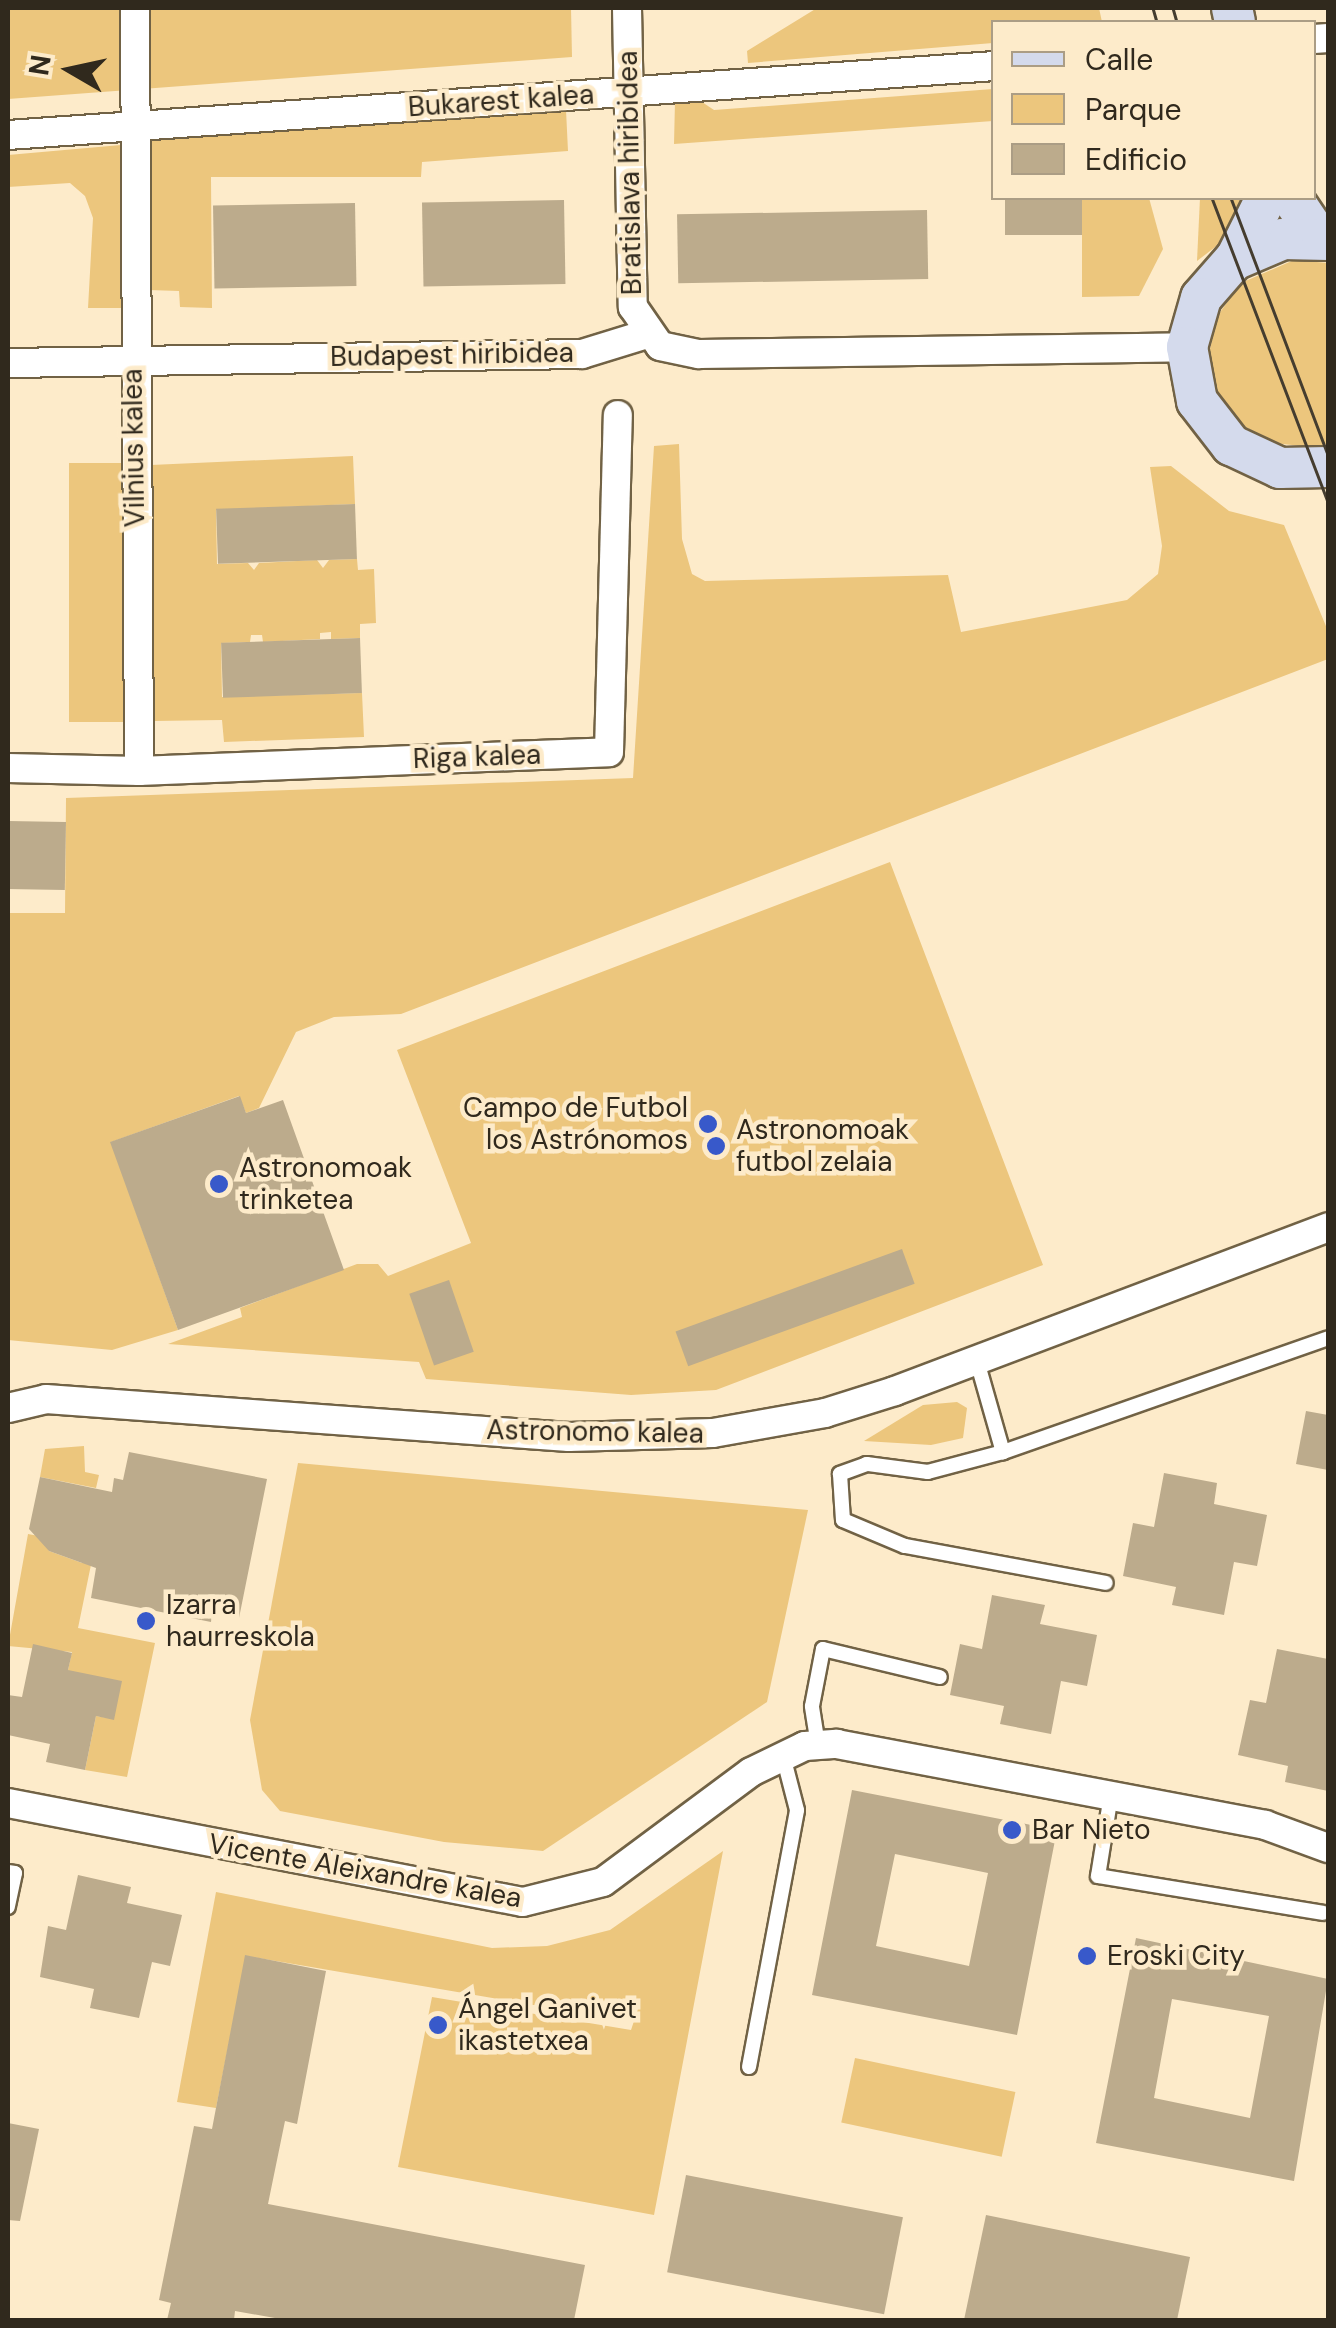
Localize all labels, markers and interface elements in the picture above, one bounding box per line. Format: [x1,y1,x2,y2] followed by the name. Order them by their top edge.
[20,20,120,120] north arrow
[991,20,1316,200] legend
[1085,40,1153,79] text: Calle
[611,51,649,295] street label: Bratislava hiribidea
[20,52,60,78] text: N
[407,78,595,124] street label: Bukarest kalea
[1085,90,1182,129] text: Parque
[1085,140,1187,179] text: Edificio
[330,336,574,374] street label: Budapest hiribidea
[116,368,152,528] street label: Vilnius kalea
[412,738,542,776] street label: Riga kalea
[463,1091,688,1157] place label: Campo de Futbol los Astrónomos
[697,1113,719,1135] marker: Campo de Futbol los Astrónomos
[736,1113,909,1179] place label: Astronomoak futbol zelaia
[705,1135,727,1157] marker: Astronomoak futbol zelaia
[239,1151,412,1217] place label: Astronomoak trinketea
[208,1173,230,1195] marker: Astronomoak trinketea
[486,1413,704,1451] street label: Astronomo kalea
[166,1588,315,1654] place label: Izarra haurreskola
[135,1610,157,1632] marker: Izarra haurreskola
[1032,1813,1151,1847] place label: Bar Nieto
[1001,1819,1023,1841] marker: Bar Nieto
[206,1827,524,1915] street label: Vicente Aleixandre kalea
[1107,1939,1245,1973] place label: Eroski City
[1076,1945,1098,1967] marker: Eroski City
[458,1992,637,2058] place label: Ángel Ganivet ikastetxea
[427,2014,449,2036] marker: Ángel Ganivet ikastetxea

